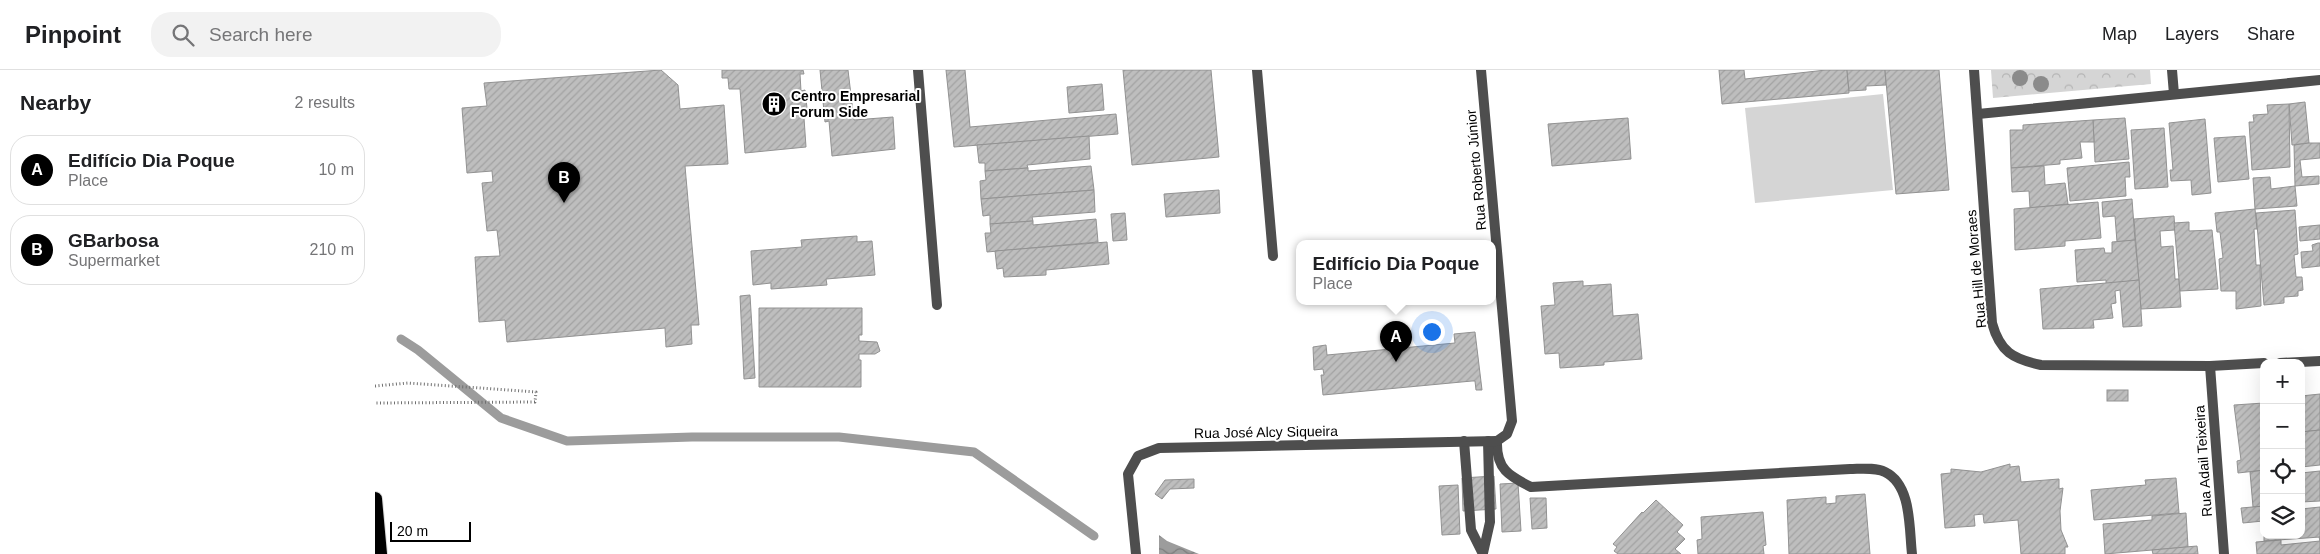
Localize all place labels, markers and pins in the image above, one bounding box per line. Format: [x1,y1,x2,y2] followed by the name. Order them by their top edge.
[791,88,920,120] place label: Centro Empresarial Forum Side
[761,91,787,117] building icon: Centro Empresarial Forum Side
[548,162,580,203] pin: B
[1380,321,1412,362] pin: A

